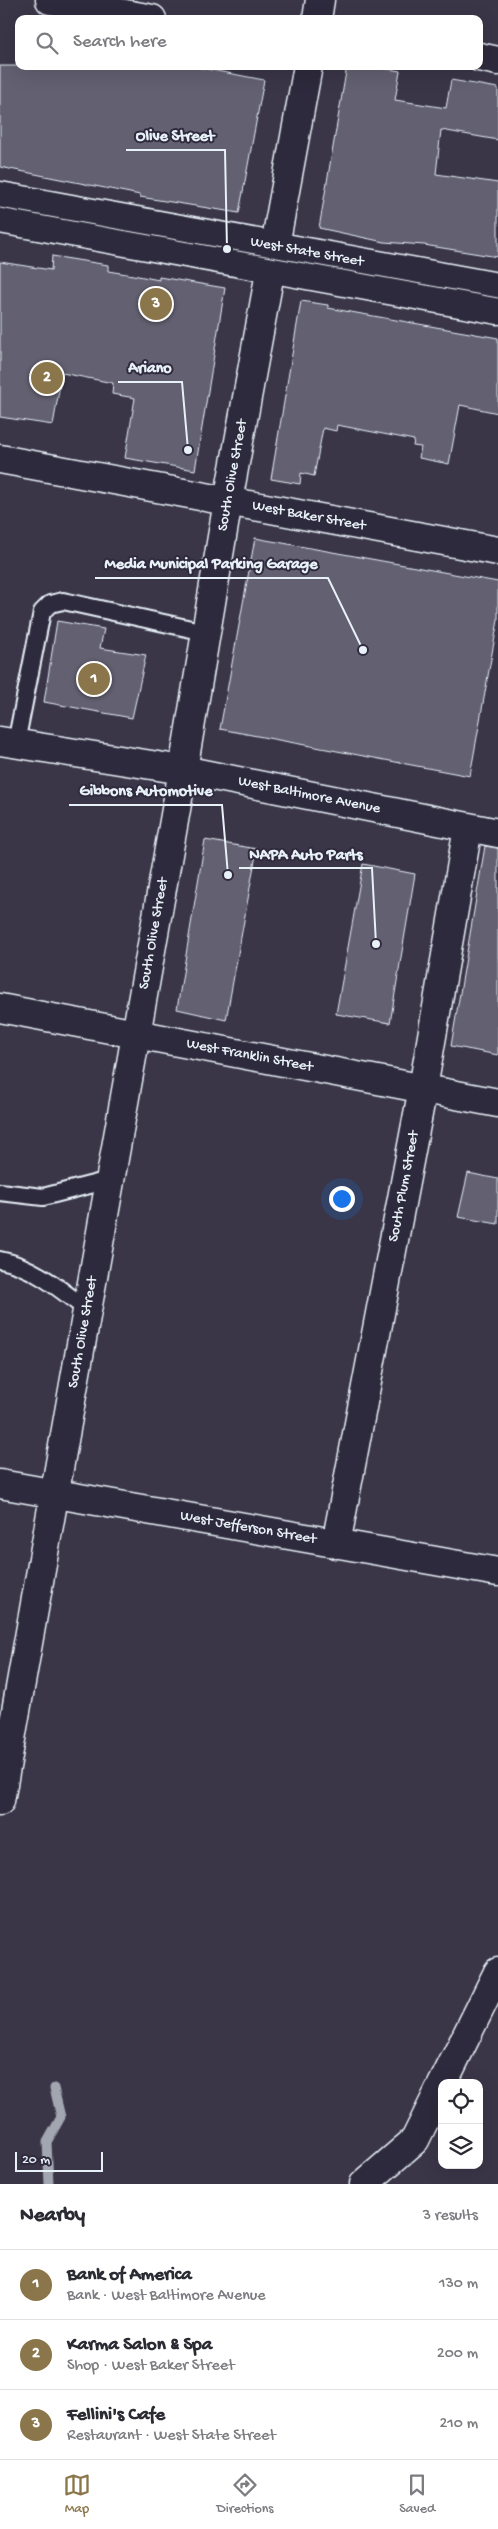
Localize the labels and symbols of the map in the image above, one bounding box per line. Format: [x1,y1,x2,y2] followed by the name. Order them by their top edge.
[126,119,225,150] callout: Olive Street
[136,128,216,147] text: Olive Street
[249,233,367,272] street label: West State Street
[140,285,172,323] pin: 3
[118,351,182,382] callout: Ariano
[31,359,63,397] pin: 2
[127,360,172,379] text: Ariano
[214,416,252,532] street label: South Olive Street
[251,497,369,536] street label: West Baker Street
[95,547,328,578] callout: Media Municipal Parking Garage
[105,556,318,575] text: Media Municipal Parking Garage
[78,660,110,698] pin: 1
[237,772,382,818] street label: West Baltimore Avenue
[69,774,222,805] callout: Gibbons Automotive
[80,783,213,802] text: Gibbons Automotive
[239,837,372,868] callout: NAPA Auto Parts
[249,847,364,866] text: NAPA Auto Parts
[135,874,173,991] street label: South Olive Street
[185,1035,316,1077] street label: West Franklin Street
[385,1128,424,1243] street label: South Plum Street
[329,1186,355,1212] your location
[64,1273,102,1390] street label: South Olive Street
[179,1507,319,1549] street label: West Jefferson Street
[15,2149,102,2172] scale bar

